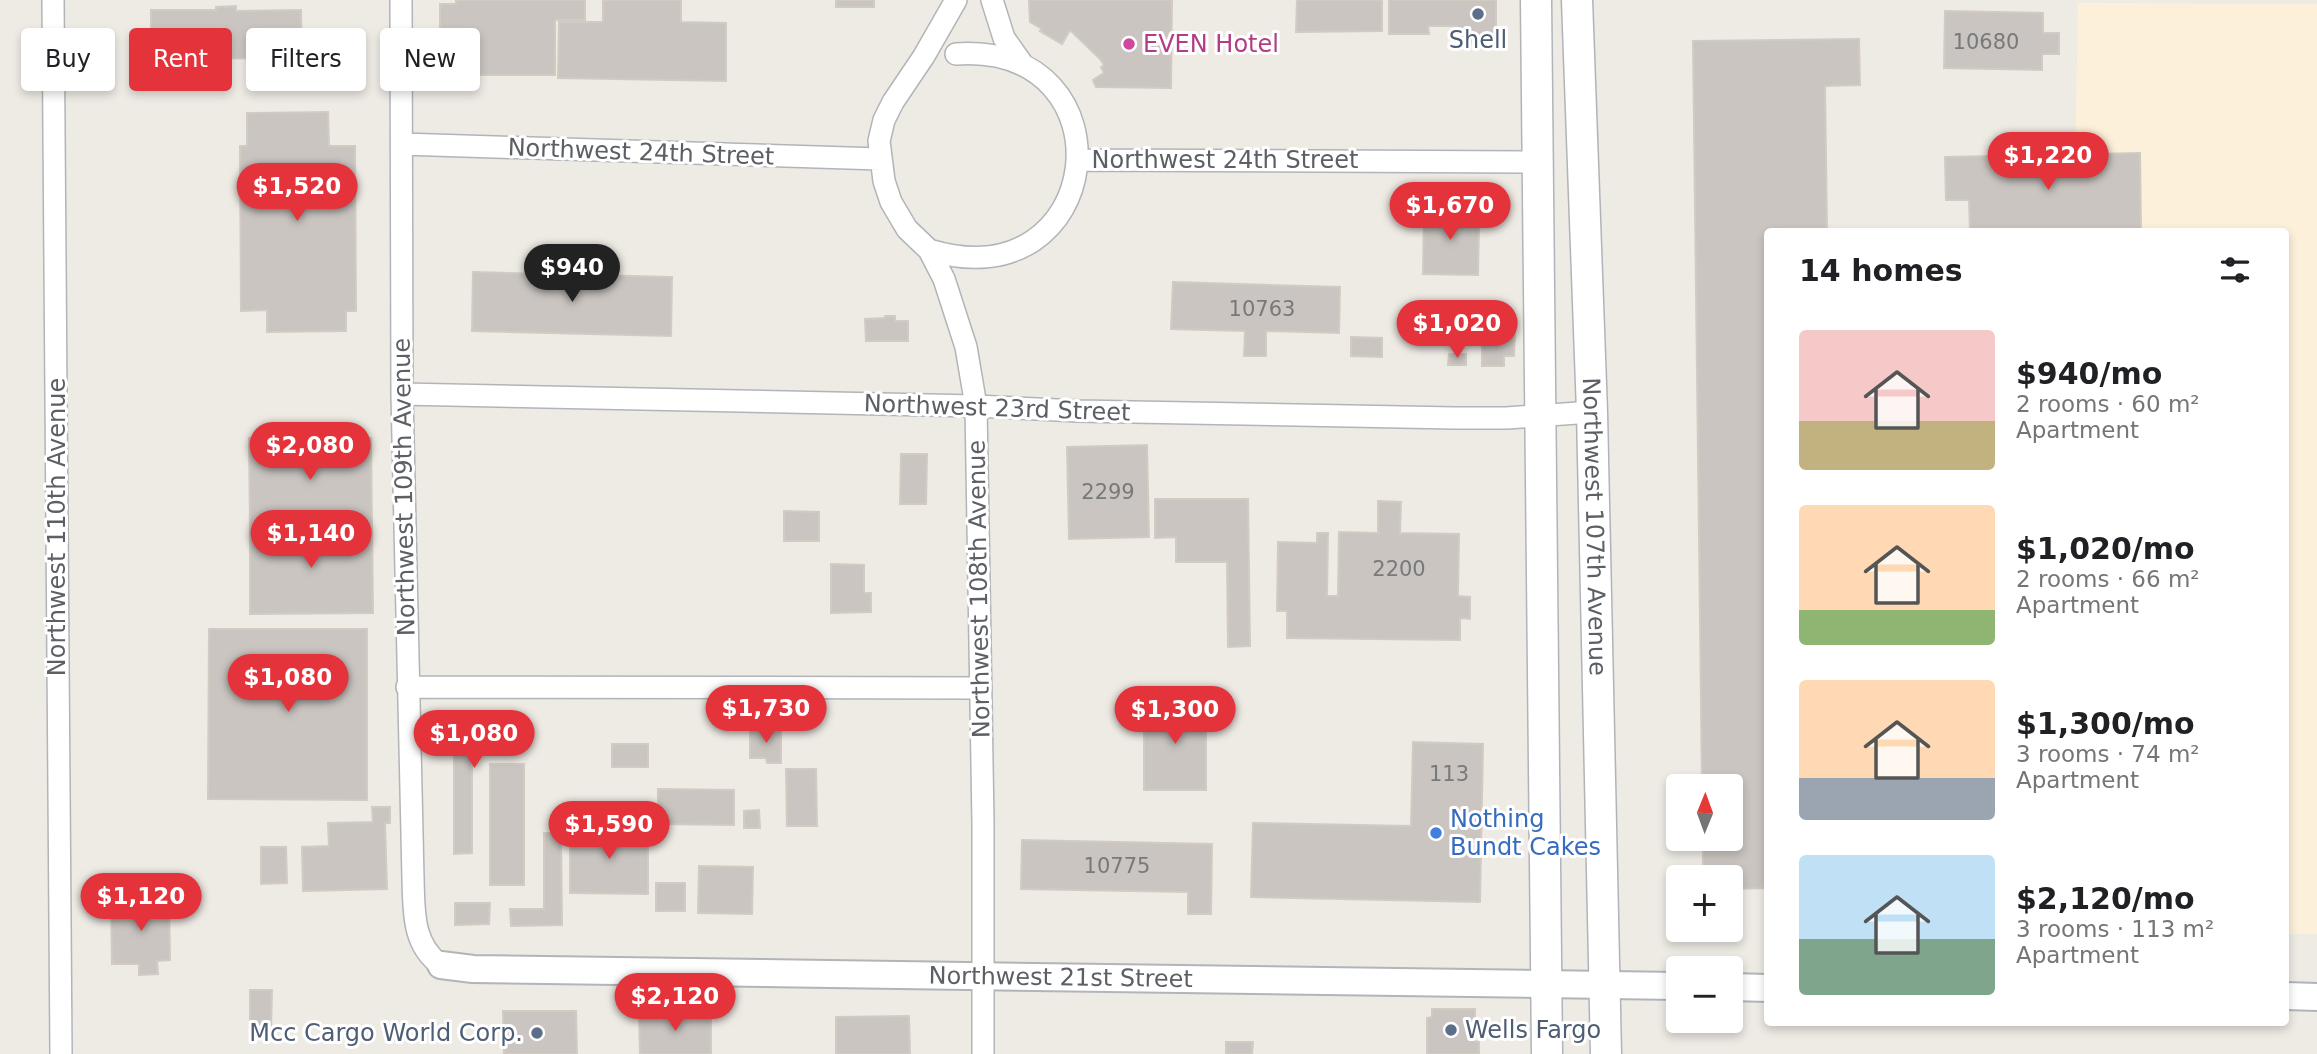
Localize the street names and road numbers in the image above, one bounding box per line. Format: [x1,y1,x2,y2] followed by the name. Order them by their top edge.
[507,133,775,171] street label: Northwest 24th Street
[1092,146,1358,174] street label: Northwest 24th Street
[387,338,421,636] street label: Northwest 109th Avenue
[1577,377,1612,676] street label: Northwest 107th Avenue
[43,378,71,676] street label: Northwest 110th Avenue
[863,389,1131,427] street label: Northwest 23rd Street
[962,440,996,738] street label: Northwest 108th Avenue
[928,961,1193,993] street label: Northwest 21st Street

